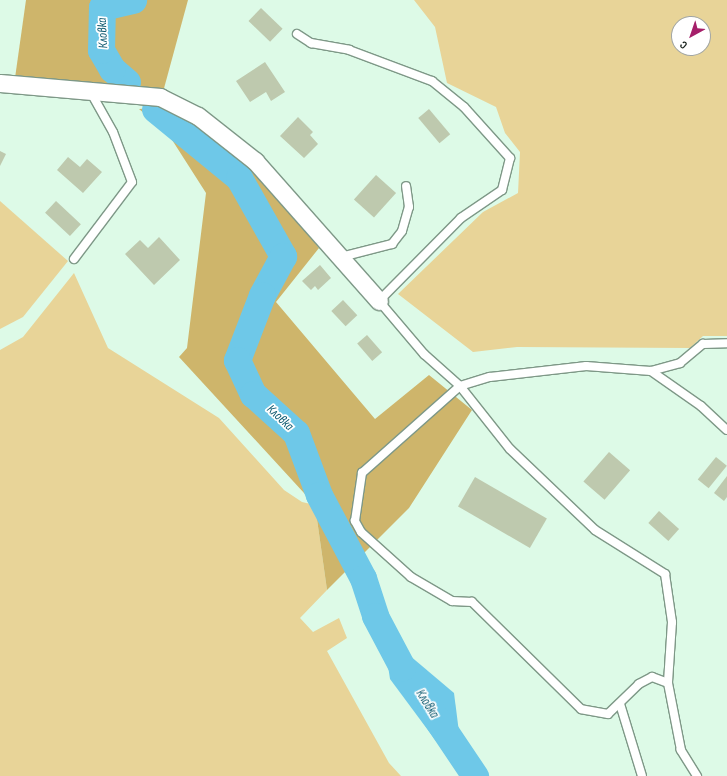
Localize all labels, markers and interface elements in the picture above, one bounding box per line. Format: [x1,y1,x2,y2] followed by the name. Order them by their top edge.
[671,16,711,56] north arrow
[94,17,112,49] water label: Кловка
[677,38,690,52] text: С
[263,402,297,434] water label: Кловка
[412,687,442,721] water label: Кловка

